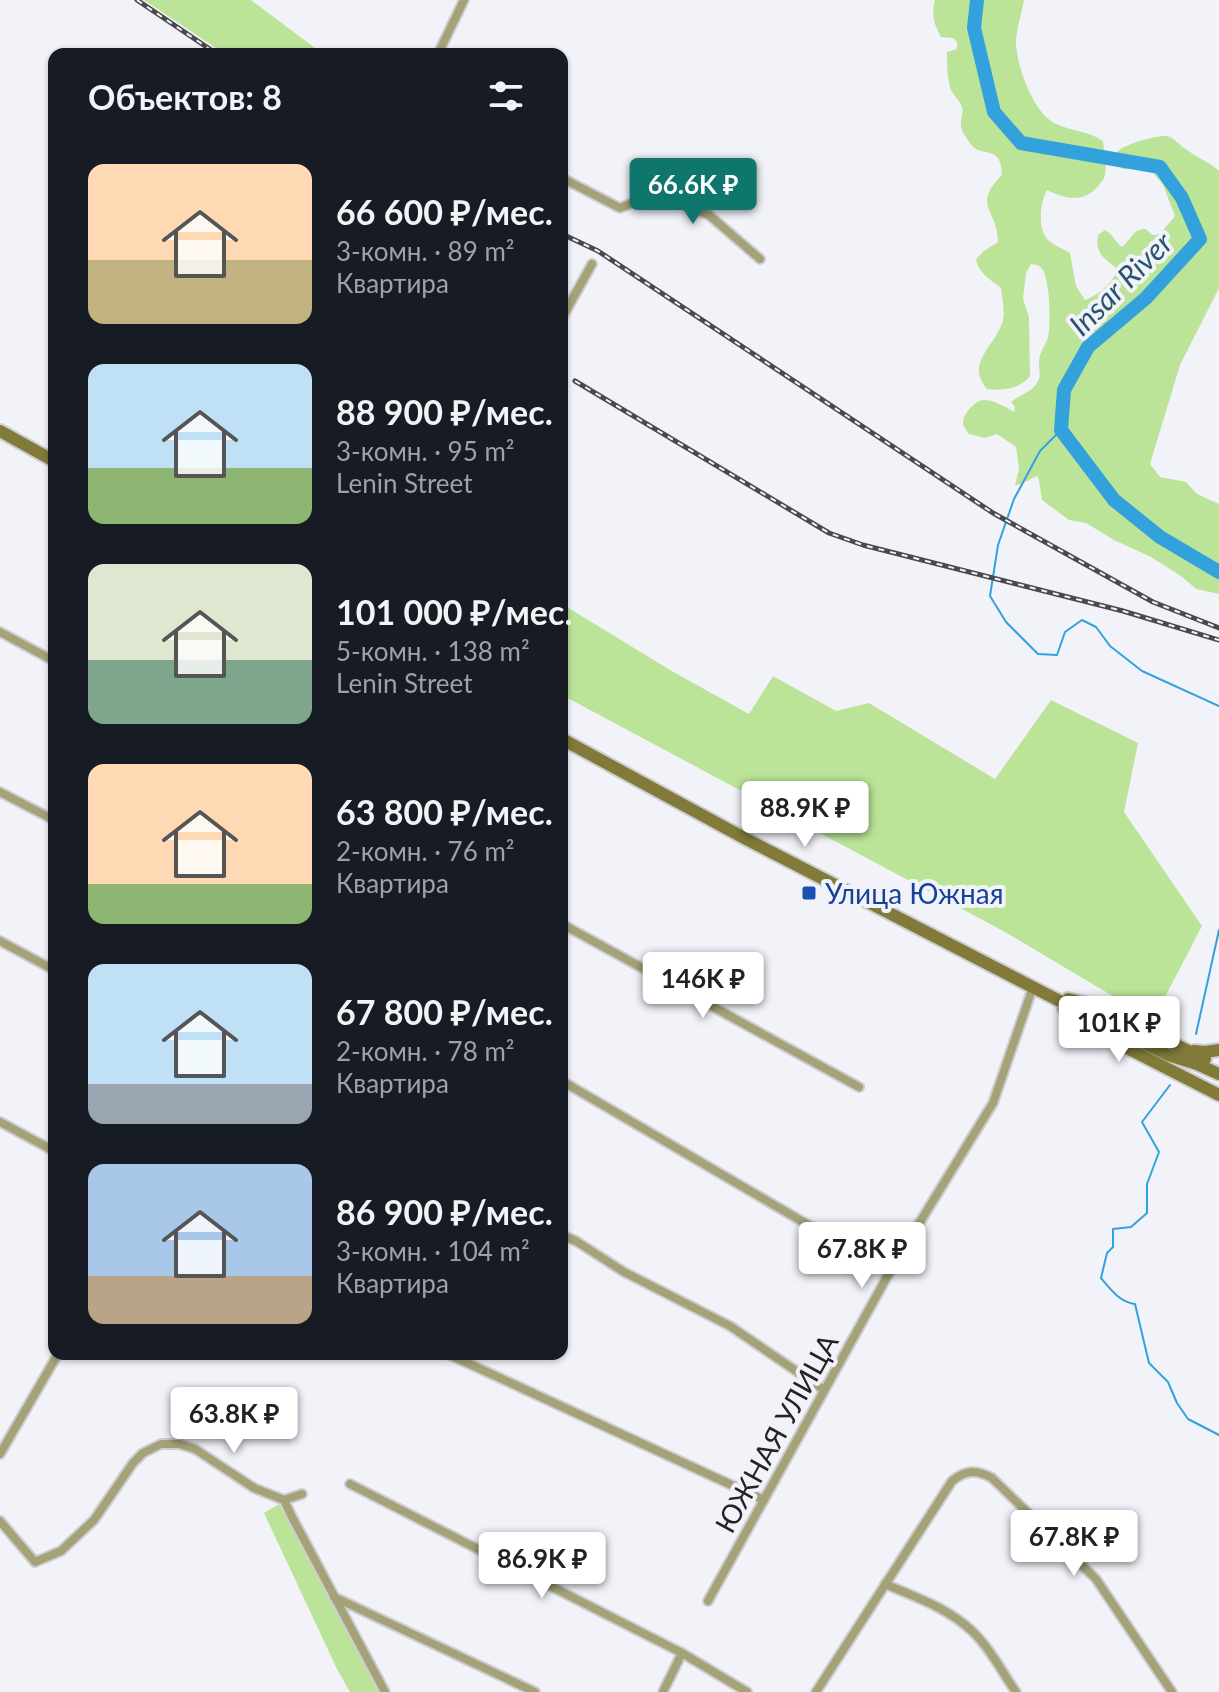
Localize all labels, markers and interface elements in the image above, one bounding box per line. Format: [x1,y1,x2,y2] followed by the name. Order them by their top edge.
[484,74,528,118] icon: filters
[88,76,282,117] text: Объектов: 8
[619,158,767,226] pin: 66.6K ₽
[648,168,738,200] text: 66.6K ₽
[336,191,553,232] text: 66 600 ₽/мес.
[152,196,248,292] icon: home
[1061,224,1179,342] water label: Insar River
[336,235,515,267] text: 3-комн. · 89 m²
[336,267,449,299] text: Квартира
[336,391,553,432] text: 88 900 ₽/мес.
[152,396,248,492] icon: home
[336,435,515,467] text: 3-комн. · 95 m²
[336,467,473,499] text: Lenin Street
[336,591,572,632] text: 101 000 ₽/мес.
[152,596,248,692] icon: home
[336,635,530,667] text: 5-комн. · 138 m²
[336,667,473,699] text: Lenin Street
[731,781,879,849] pin: 88.9K ₽
[336,791,553,832] text: 63 800 ₽/мес.
[760,791,850,823] text: 88.9K ₽
[152,796,248,892] icon: home
[336,835,515,867] text: 2-комн. · 76 m²
[336,867,449,899] text: Квартира
[825,876,1003,910] place label: Улица Южная
[800,884,818,902] marker: Улица Южная
[638,952,768,1020] pin: 146K ₽
[661,962,745,994] text: 146K ₽
[336,991,553,1032] text: 67 800 ₽/мес.
[152,996,248,1092] icon: home
[1054,996,1184,1064] pin: 101K ₽
[1077,1006,1161,1038] text: 101K ₽
[336,1035,515,1067] text: 2-комн. · 78 m²
[336,1067,449,1099] text: Квартира
[336,1191,553,1232] text: 86 900 ₽/мес.
[152,1196,248,1292] icon: home
[788,1222,936,1290] pin: 67.8K ₽
[817,1232,907,1264] text: 67.8K ₽
[336,1235,530,1267] text: 3-комн. · 104 m²
[336,1267,449,1299] text: Квартира
[707,1328,845,1538] street label: ЮЖНАЯ УЛИЦА
[160,1387,308,1455] pin: 63.8K ₽
[189,1397,279,1429] text: 63.8K ₽
[1000,1510,1148,1578] pin: 67.8K ₽
[1029,1520,1119,1552] text: 67.8K ₽
[468,1532,616,1600] pin: 86.9K ₽
[497,1542,587,1574] text: 86.9K ₽

